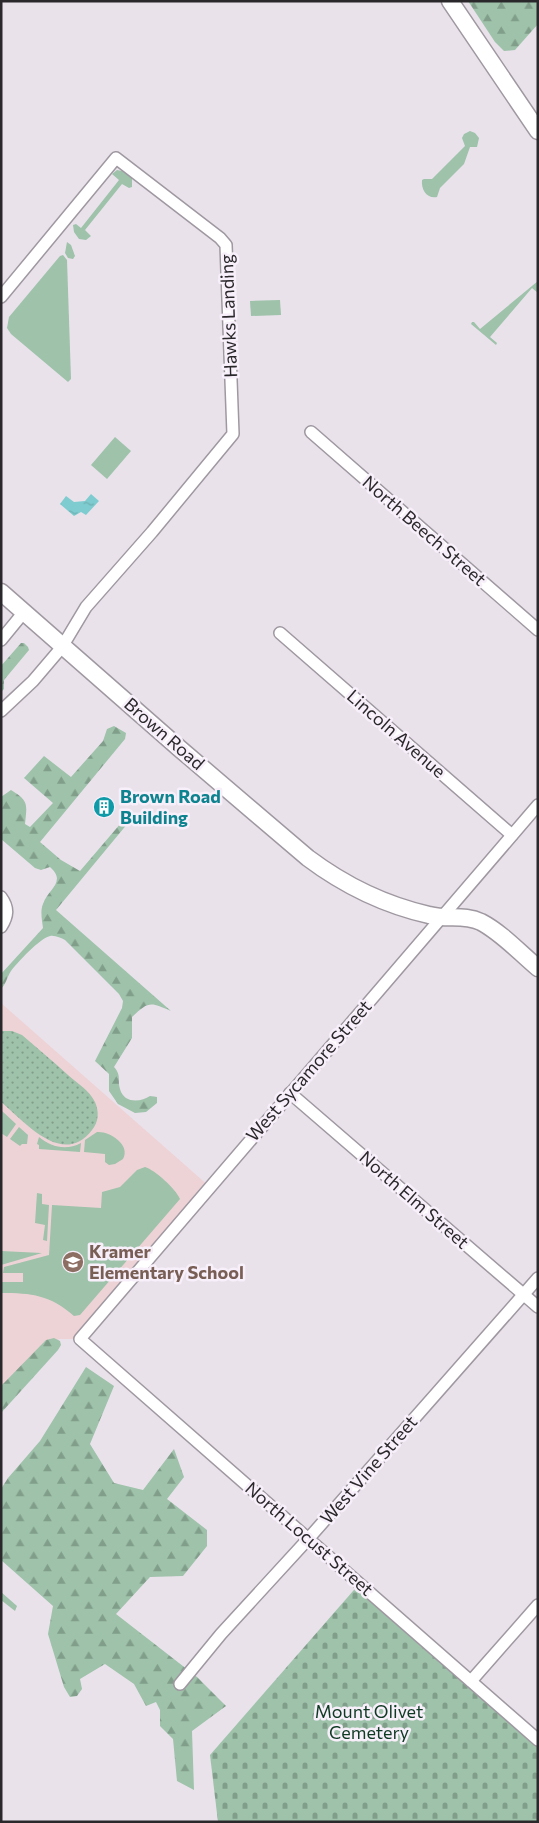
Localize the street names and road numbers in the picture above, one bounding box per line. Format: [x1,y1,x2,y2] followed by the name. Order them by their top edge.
[215,254,241,378] street label: Hawks Landing
[358,471,491,590] street label: North Beech Street
[343,685,450,782] street label: Lincoln Avenue
[120,692,209,774] street label: Brown Road
[241,995,376,1146] street label: West Sycamore Street
[355,1146,474,1253] street label: North Elm Street
[315,1411,421,1528] street label: West Vine Street
[241,1477,378,1600] street label: North Locust Street

